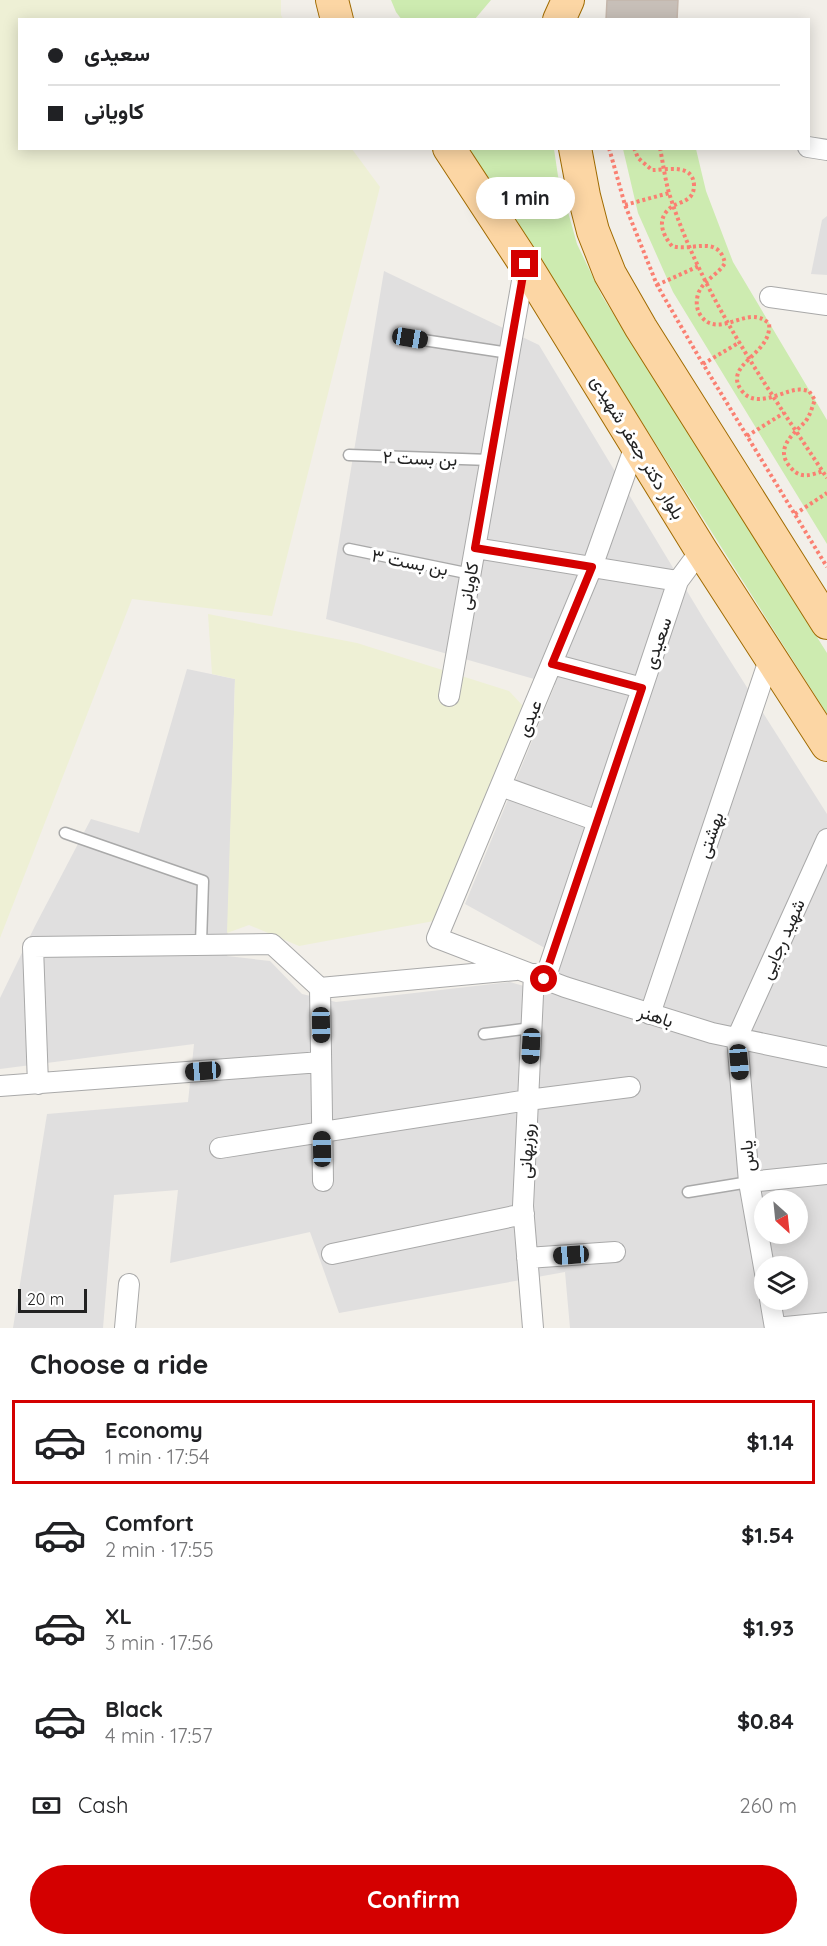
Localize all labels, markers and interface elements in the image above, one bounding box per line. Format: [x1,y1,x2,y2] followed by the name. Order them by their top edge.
[84,39,150,67] text: سعیدی
[84,97,144,125] text: کاویانی
[476,177,574,219] callout: 1 min
[501,185,550,210] text: 1 min
[511,250,538,277] route end
[391,326,429,350] car
[586,371,690,523] street label: بلوار دکتر جعفر شهیدی
[382,445,458,471] street label: بن بست ۲
[370,543,450,581] street label: بن بست ۳
[453,560,483,612] street label: کاویانی
[637,614,677,672] street label: سعیدی
[511,696,547,740] street label: عبدی
[691,809,729,861] street label: بهشتی
[754,895,810,983] street label: شهید رجایی
[530,965,557,992] route start
[635,999,676,1032] street label: باهنر
[312,1007,330,1043] car
[521,1028,541,1064] car
[728,1043,750,1081] car
[184,1061,222,1081] car
[513,1123,539,1179] street label: روزبهانی
[313,1131,331,1167] car
[734,1139,760,1173] street label: یاس
[754,1190,808,1244] north arrow
[754,1190,808,1310] map controls
[552,1245,590,1265] car
[754,1256,808,1310] button: layers
[18,1286,87,1314] scale bar
[27,1289,64,1309] text: 20 m
[30,1347,208,1381] text: Choose a ride
[33,1415,87,1469] icon: car
[105,1416,203,1444] text: Economy
[746,1428,794,1456] text: $1.14
[105,1444,210,1469] text: 1 min · 17:54
[33,1508,87,1562] icon: car
[105,1509,194,1537] text: Comfort
[741,1521,794,1549] text: $1.54
[105,1537,214,1562] text: 2 min · 17:55
[33,1601,87,1655] icon: car
[105,1602,132,1630] text: XL
[743,1614,794,1642] text: $1.93
[105,1630,213,1655] text: 3 min · 17:56
[33,1694,87,1748] icon: car
[105,1695,163,1723] text: Black
[737,1707,794,1735] text: $0.84
[105,1723,212,1748] text: 4 min · 17:57
[30,1789,63,1822] icon: cash
[78,1791,129,1819] text: Cash
[740,1793,797,1818] text: 260 m
[30,1865,797,1934] button: Confirm

